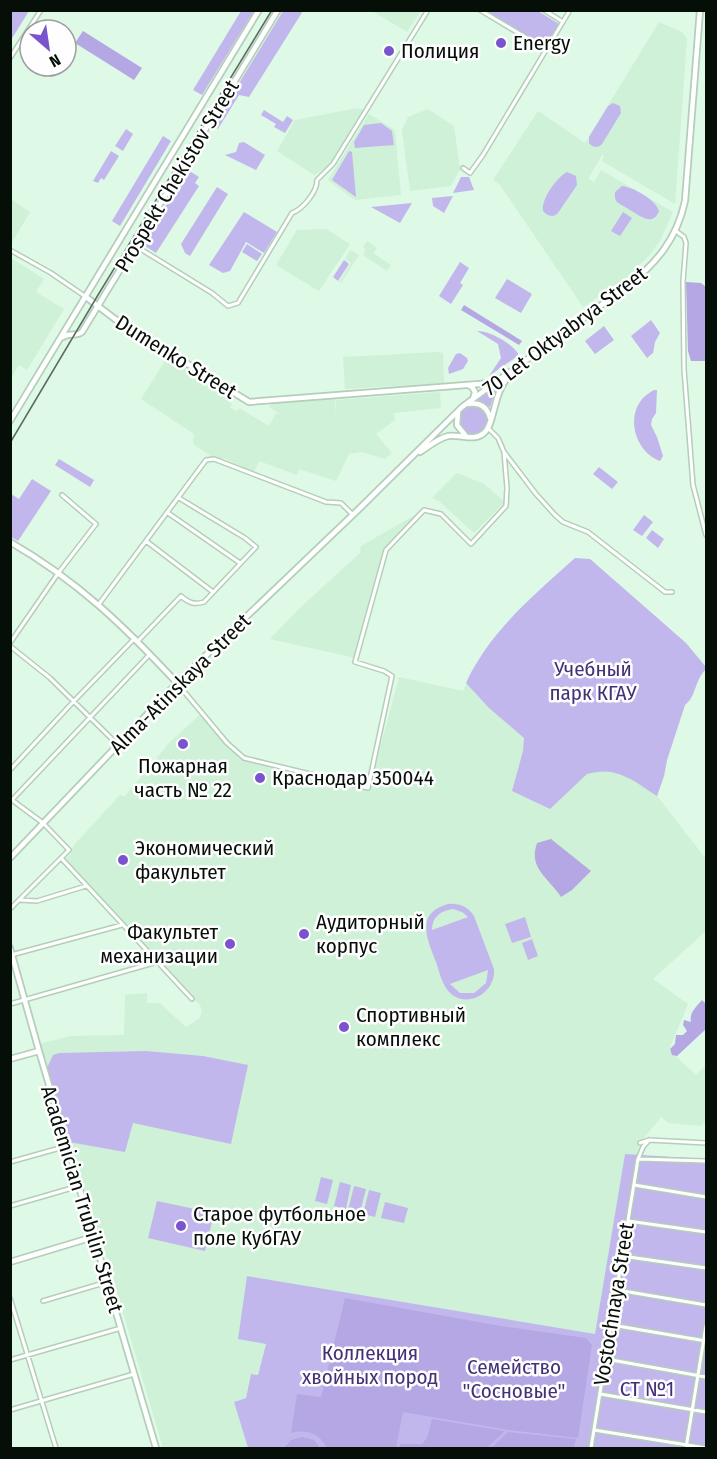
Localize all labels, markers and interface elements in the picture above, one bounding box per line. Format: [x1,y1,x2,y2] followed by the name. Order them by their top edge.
[18,18,78,78] north arrow
[513,30,571,56] place label: Energy
[494,36,508,50] marker: Energy
[401,38,479,64] place label: Полиция
[382,44,396,58] marker: Полиция
[46,50,64,71] text: N
[109,75,245,277] street label: Prospekt Chekistov Street
[478,261,652,401] street label: 70 Let Oktyabrya Street
[111,309,242,405] street label: Dumenko Street
[104,608,256,760] street label: Alma-Atinskaya Street
[549,656,637,706] park label: Учебный парк КГАУ
[176,737,190,751] marker: Пожарная часть № 22
[134,753,232,803] place label: Пожарная часть № 22
[272,765,434,791] place label: Краснодар 350044
[253,771,267,785] marker: Краснодар 350044
[135,835,274,885] place label: Экономический факультет
[116,853,130,867] marker: Экономический факультет
[316,909,425,959] place label: Аудиторный корпус
[100,919,218,969] place label: Факультет механизации
[297,927,311,941] marker: Аудиторный корпус
[223,937,237,951] marker: Факультет механизации
[356,1002,466,1052] place label: Спортивный комплекс
[337,1020,351,1034] marker: Спортивный комплекс
[35,1082,129,1316] street label: Academician Trubilin Street
[193,1201,366,1251] place label: Старое футбольное поле КубГАУ
[174,1219,188,1233] marker: Старое футбольное поле КубГАУ
[588,1220,640,1387] street label: Vostochnaya Street
[302,1340,438,1390] park label: Коллекция хвойных пород
[462,1354,566,1404] park label: Семейство "Сосновые"
[620,1376,674,1402] park label: СТ №1

